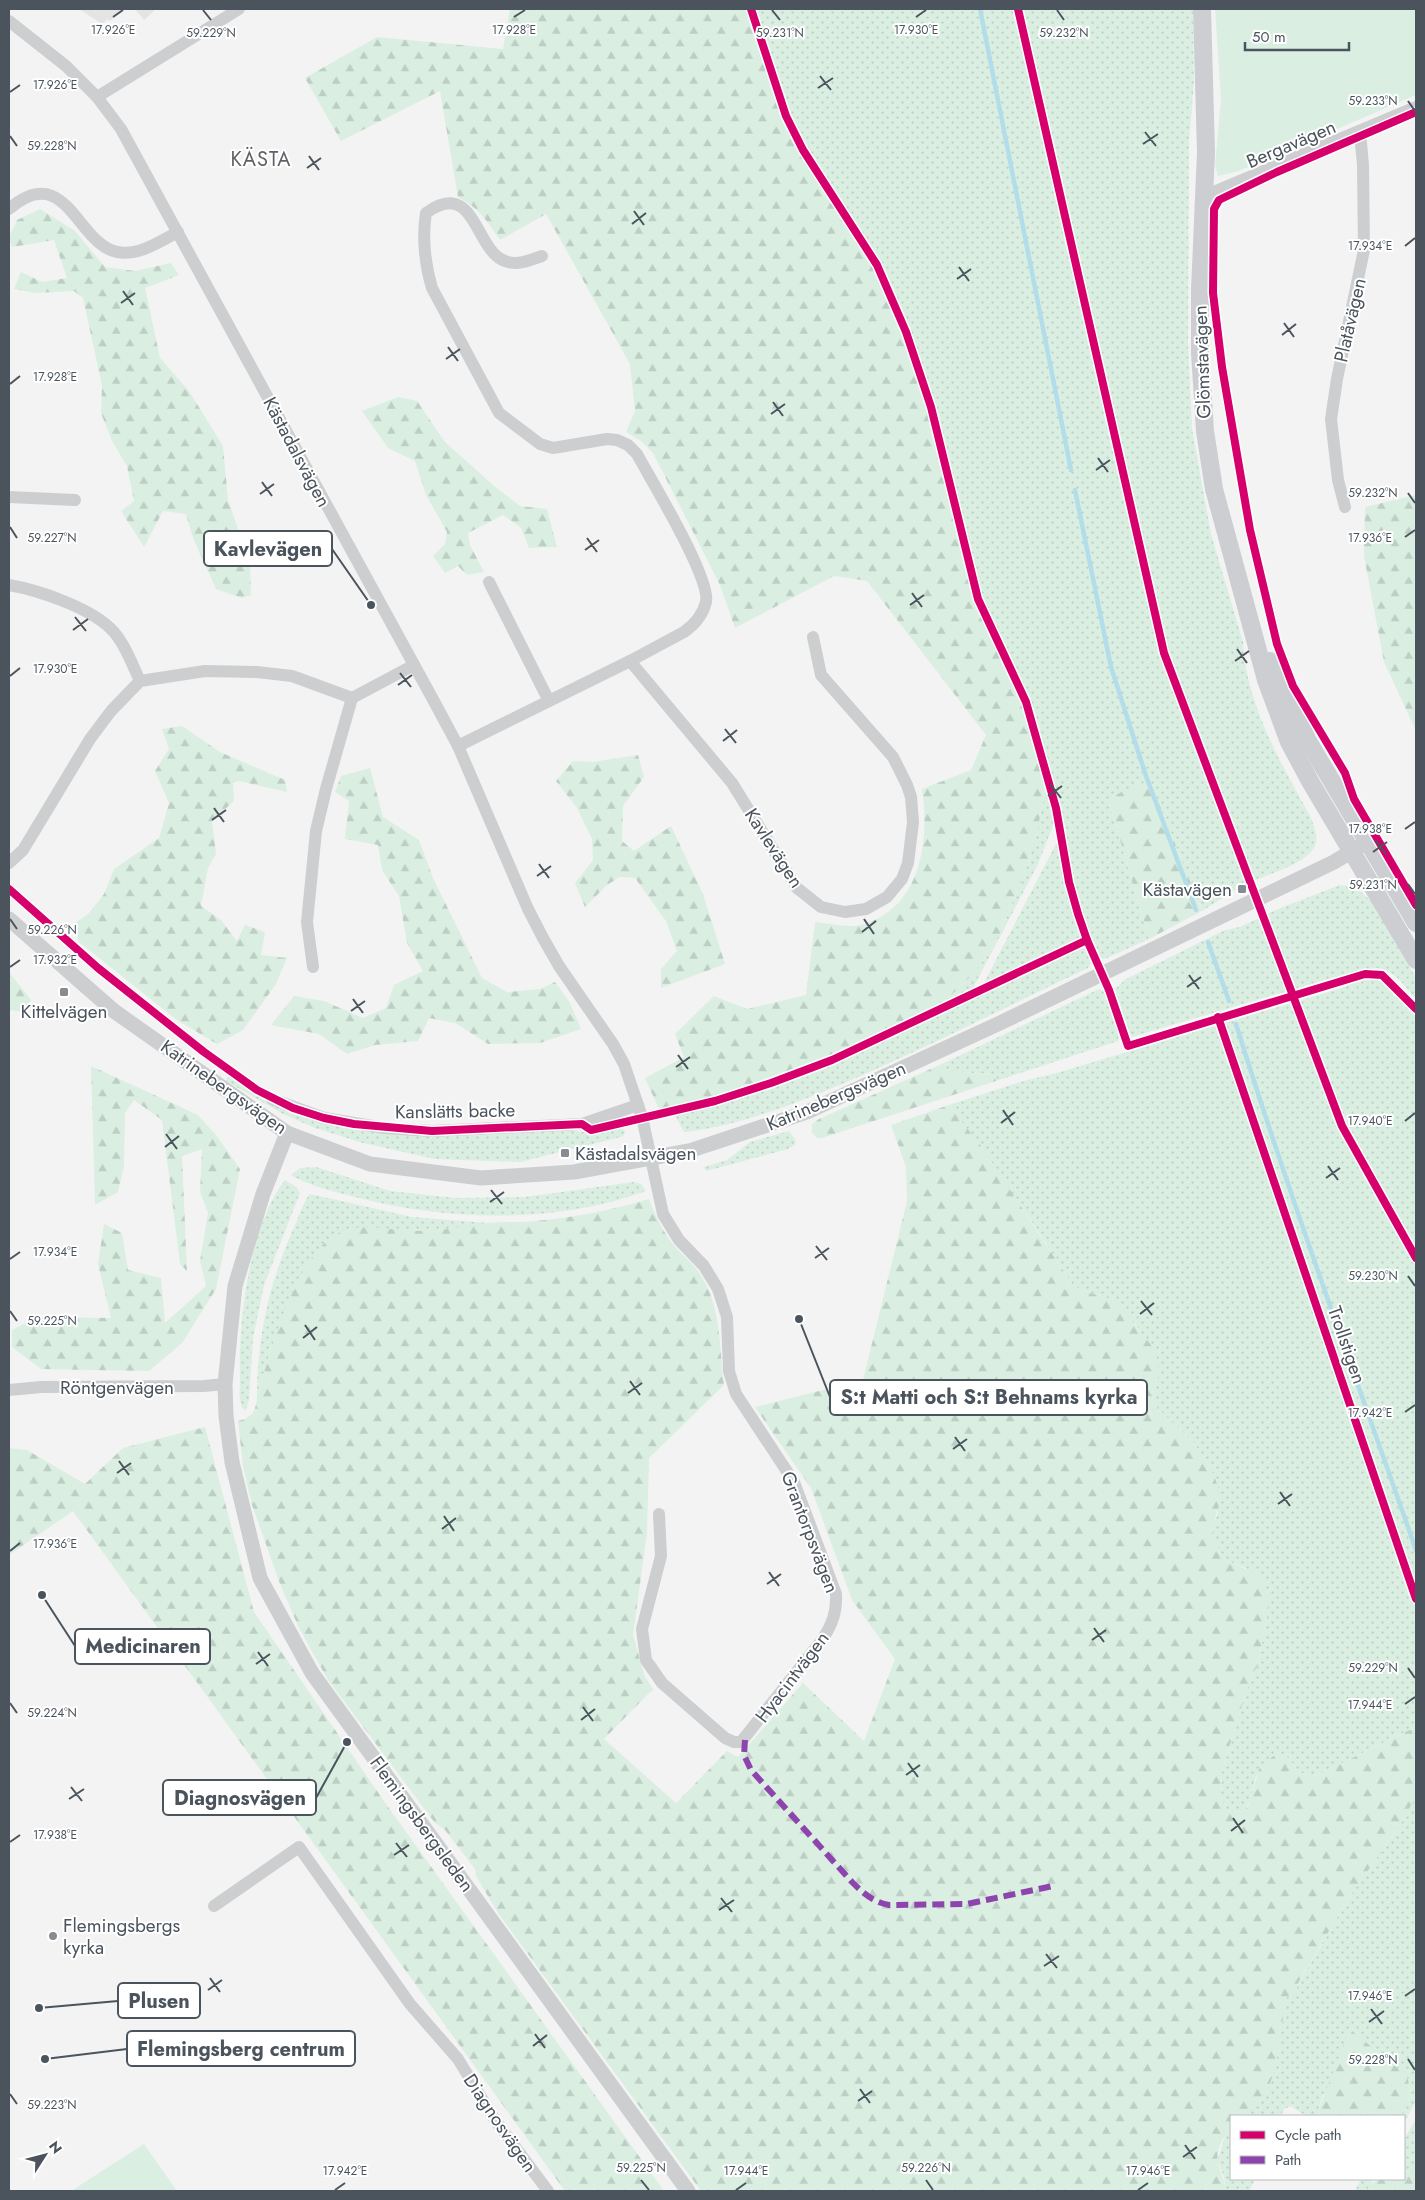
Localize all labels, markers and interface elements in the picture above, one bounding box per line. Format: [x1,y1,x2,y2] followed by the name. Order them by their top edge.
[1245,20,1349,52] scale bar
[91,21,135,39] text: 17.926°E
[492,21,536,39] text: 17.928°E
[894,21,938,39] text: 17.930°E
[186,24,236,42] text: 59.229°N
[756,24,804,42] text: 59.231°N
[1039,24,1089,42] text: 59.232°N
[1252,26,1286,48] text: 50 m
[33,76,77,94] text: 17.926°E
[1348,92,1398,110] text: 59.233°N
[1242,113,1340,175] street label: Bergavägen
[27,137,77,155] text: 59.228°N
[231,145,291,174] district label: KÄSTA
[1348,237,1392,255] text: 17.934°E
[1327,275,1373,365] street label: Platåvägen
[1187,305,1217,419] street label: Glömstavägen
[33,368,77,386] text: 17.928°E
[257,392,337,512] street label: Kästadalsvägen
[1348,484,1398,502] text: 59.232°N
[27,529,77,547] text: 59.227°N
[1348,529,1392,547] text: 17.936°E
[204,531,332,566] callout: Kavlevägen
[214,535,322,564] text: Kavlevägen
[33,660,77,678] text: 17.930°E
[738,803,810,893] street label: Kavlevägen
[1348,820,1392,838] text: 17.938°E
[1143,876,1232,903] place label: Kästavägen
[1349,876,1397,894] text: 59.231°N
[1236,883,1248,895] marker: Kästavägen
[27,921,77,939] text: 59.226°N
[33,951,77,969] text: 17.932°E
[58,986,70,998] marker: Kittelvägen
[20,998,108,1025] place label: Kittelvägen
[155,1033,293,1141] street label: Katrinebergsvägen
[762,1054,910,1138] street label: Katrinebergsvägen
[395,1096,516,1126] street label: Kanslätts backe
[1347,1112,1393,1130] text: 17.940°E
[575,1140,696,1167] place label: Kästadalsvägen
[559,1147,571,1159] marker: Kästadalsvägen
[33,1243,77,1261] text: 17.934°E
[1348,1267,1398,1285] text: 59.230°N
[1321,1303,1373,1387] street label: Trollstigen
[27,1312,77,1330] text: 59.225°N
[60,1374,174,1401] street label: Röntgenvägen
[830,1380,1147,1415] callout: S:t Matti och S:t Behnams kyrka
[840,1383,1138,1412] text: S:t Matti och S:t Behnams kyrka
[1348,1404,1392,1422] text: 17.942°E
[774,1467,846,1597] street label: Grantorpsvägen
[33,1535,77,1553] text: 17.936°E
[749,1626,835,1728] street label: Hyacintvägen
[75,1629,210,1664] callout: Medicinaren
[85,1632,201,1661] text: Medicinaren
[1348,1659,1398,1677] text: 59.229°N
[1348,1696,1392,1714] text: 17.944°E
[27,1704,77,1722] text: 59.224°N
[363,1751,481,1897] street label: Flemingsbergsleden
[163,1780,316,1815] callout: Diagnosvägen
[174,1784,306,1813] text: Diagnosvägen
[33,1826,77,1844] text: 17.938°E
[63,1912,181,1961] place label: Flemingsbergs kyrka
[47,1930,59,1942] marker: Flemingsbergs kyrka
[118,1983,200,2018] callout: Plusen
[128,1987,190,2016] text: Plusen
[1348,1987,1392,2005] text: 17.946°E
[127,2031,355,2066] callout: Flemingsberg centrum
[137,2035,345,2064] text: Flemingsberg centrum
[1348,2051,1398,2069] text: 59.228°N
[457,2068,543,2178] street label: Diagnosvägen
[27,2096,77,2114] text: 59.223°N
[1230,2115,1405,2180] legend
[1275,2124,1342,2146] text: Cycle path
[20,2130,70,2180] north arrow
[44,2137,67,2158] text: N
[1275,2149,1301,2171] text: Path
[616,2159,666,2177] text: 59.225°N
[901,2159,951,2177] text: 59.226°N
[323,2162,367,2180] text: 17.942°E
[724,2162,768,2180] text: 17.944°E
[1126,2162,1170,2180] text: 17.946°E

